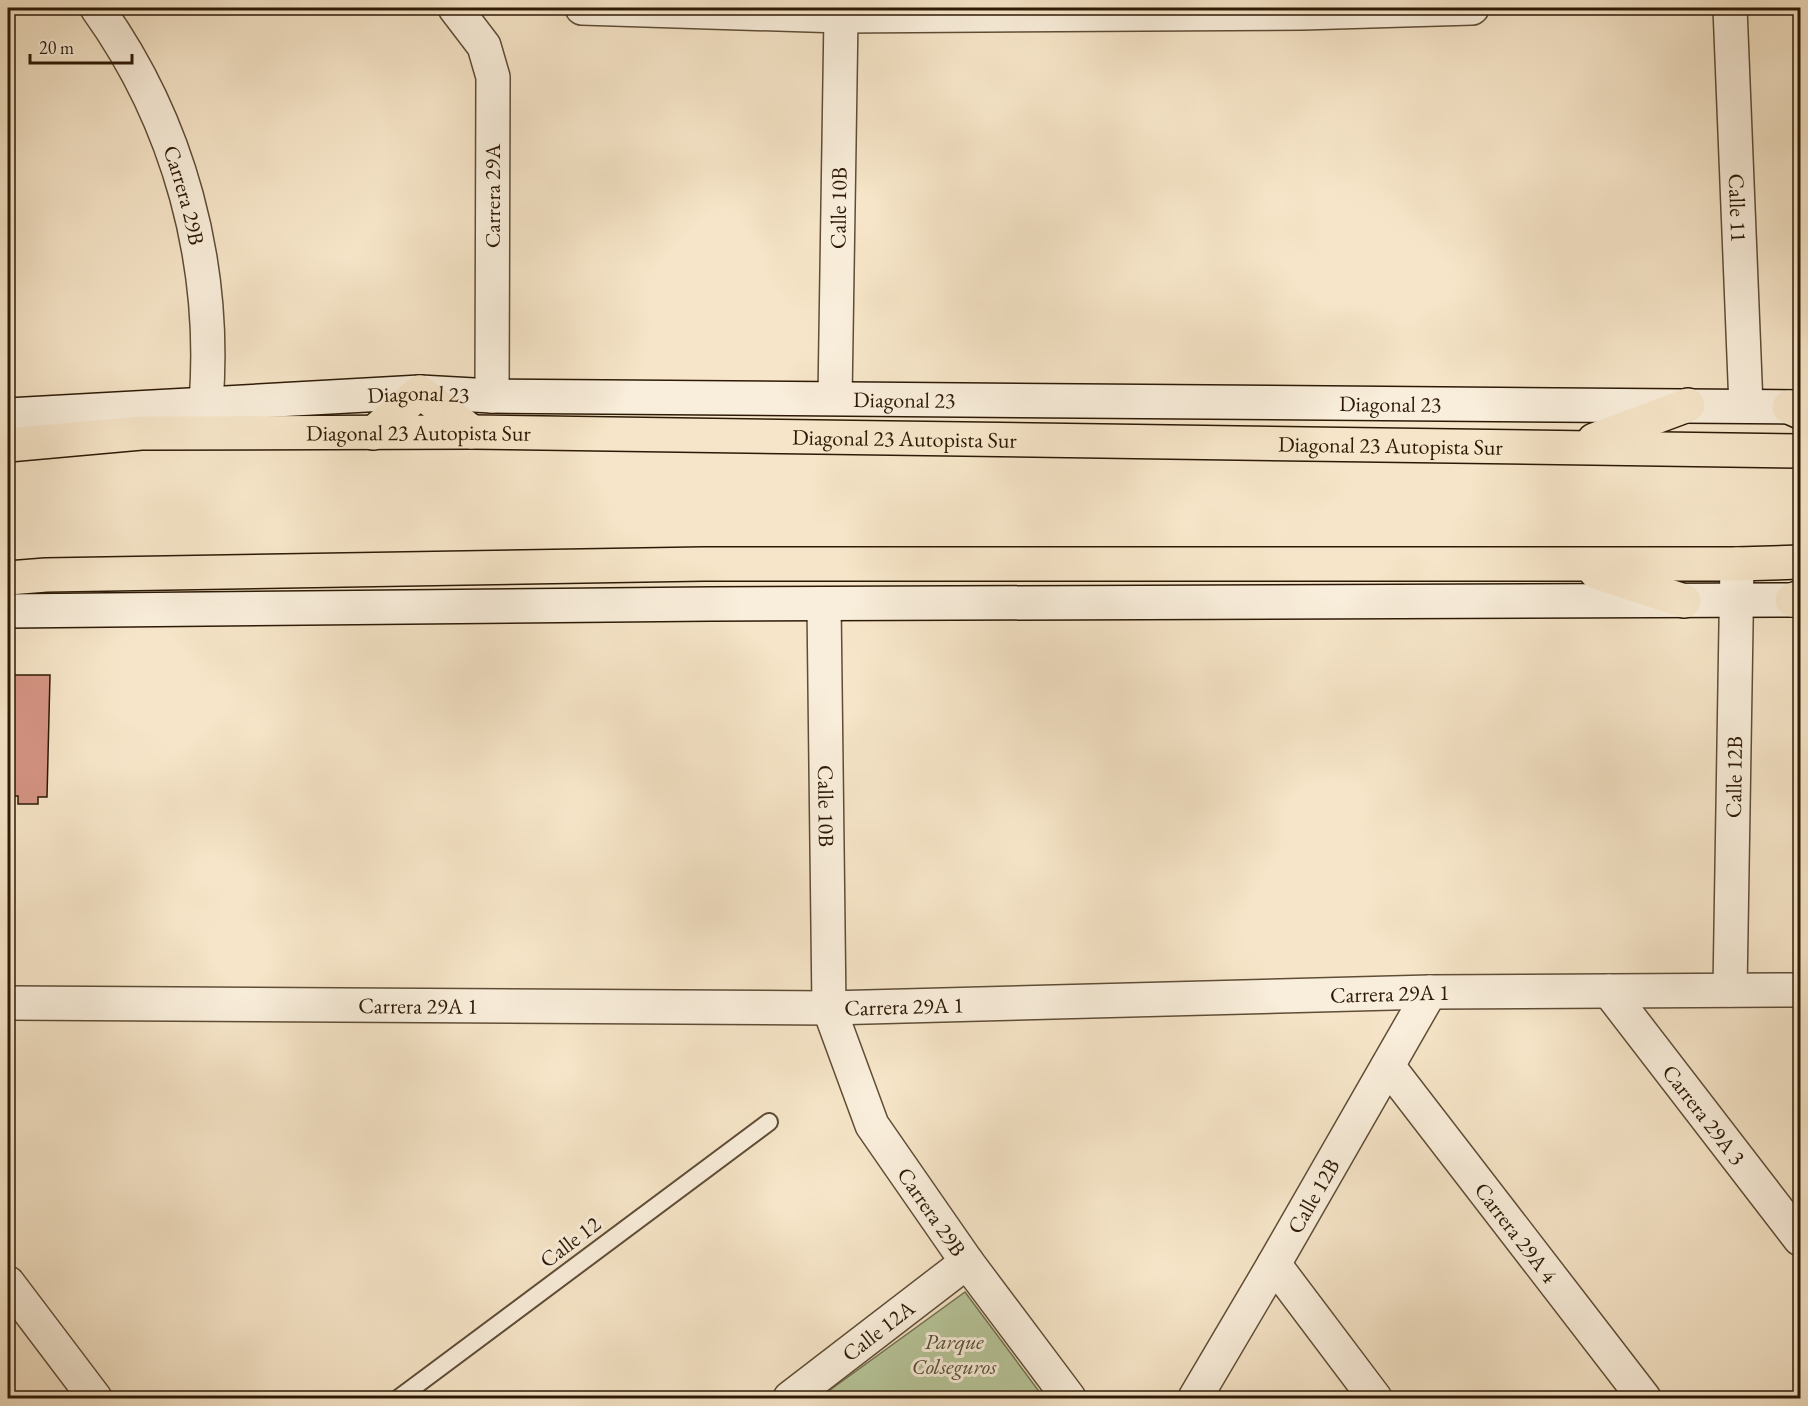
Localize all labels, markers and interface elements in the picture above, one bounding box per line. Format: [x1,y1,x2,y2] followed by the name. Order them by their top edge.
[30,27,132,65] scale bar
[39,36,74,59] text: 20 m
[157,141,212,247] street label: Carrera 29B
[478,143,507,248] street label: Carrera 29A
[823,167,853,249] street label: Calle 10B
[1722,173,1754,243] street label: Calle 11
[366,377,470,409] street label: Diagonal 23
[853,385,956,414] street label: Diagonal 23
[1339,389,1442,418] street label: Diagonal 23
[306,417,532,447] street label: Diagonal 23 Autopista Sur
[792,422,1018,454] street label: Diagonal 23 Autopista Sur
[1278,429,1504,461] street label: Diagonal 23 Autopista Sur
[1718,736,1749,818] street label: Calle 12B
[811,765,842,847] street label: Calle 10B
[1330,977,1450,1009] street label: Carrera 29A 1
[844,990,964,1022] street label: Carrera 29A 1
[358,991,478,1020] street label: Carrera 29A 1
[1656,1058,1752,1171] street label: Carrera 29A 3
[1280,1153,1346,1239] street label: Calle 12B
[891,1161,973,1262] street label: Carrera 29B
[1468,1176,1564,1289] street label: Carrera 29A 4
[534,1209,607,1274] street label: Calle 12
[836,1293,921,1368] street label: Calle 12A
[912,1327,997,1381] park label: Parque Colseguros

